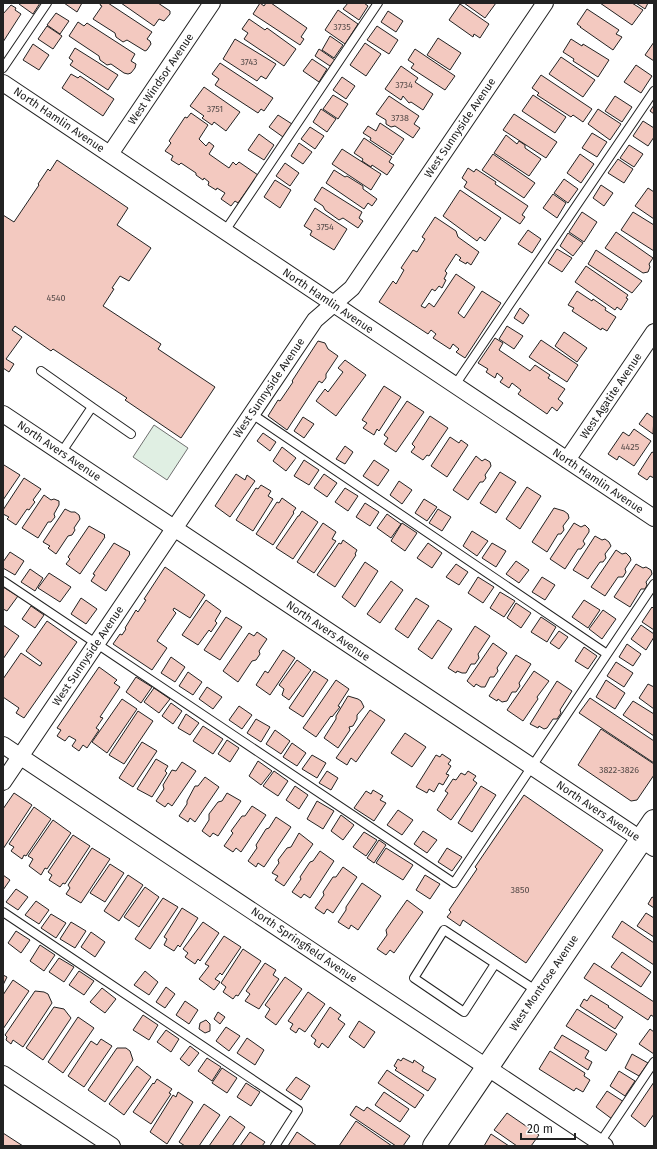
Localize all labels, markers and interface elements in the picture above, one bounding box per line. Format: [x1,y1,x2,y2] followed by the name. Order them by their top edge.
[333,22,351,32] house number: 3735
[126,31,196,127] street label: West Windsor Avenue
[240,57,258,67] house number: 3743
[422,76,498,180] street label: West Sunnyside Avenue
[395,80,413,90] house number: 3734
[11,85,107,155] street label: North Hamlin Avenue
[207,104,223,114] house number: 3751
[391,113,409,123] house number: 3738
[316,222,334,232] house number: 3754
[280,266,376,336] street label: North Hamlin Avenue
[46,293,66,303] house number: 4540
[231,336,307,440] street label: West Sunnyside Avenue
[577,350,645,442] street label: West Agatite Avenue
[15,418,103,484] street label: North Avers Avenue
[621,442,640,452] house number: 4425
[550,446,646,516] street label: North Hamlin Avenue
[284,598,372,664] street label: North Avers Avenue
[50,604,126,708] street label: West Sunnyside Avenue
[599,765,639,775] house number: 3822-3826
[554,778,642,844] street label: North Avers Avenue
[511,885,529,895] house number: 3850
[249,905,359,985] street label: North Springfield Avenue
[507,932,581,1034] street label: West Montrose Avenue
[521,1115,575,1141] scale bar
[527,1122,553,1136] text: 20 m

